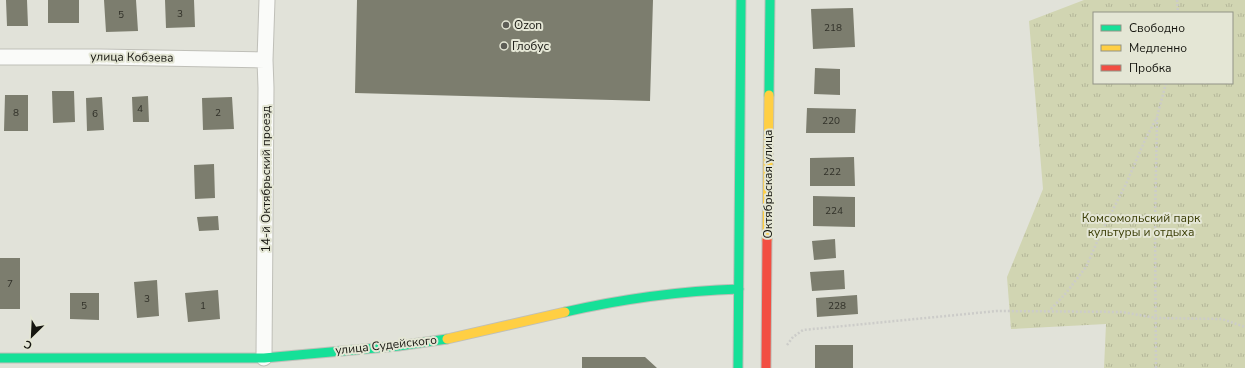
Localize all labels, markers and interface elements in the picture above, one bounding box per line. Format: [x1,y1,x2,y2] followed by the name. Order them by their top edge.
[177,7,183,21] house number: 3
[118,8,124,22] house number: 5
[1093,12,1233,84] legend
[514,17,542,33] place label: Ozon
[501,20,511,30] marker: Ozon
[1129,20,1185,36] text: Свободно
[824,21,842,35] house number: 218
[512,38,549,54] place label: Глобус
[1129,40,1187,56] text: Медленно
[499,41,509,51] marker: Глобус
[90,48,174,66] street label: улица Кобзева
[1129,60,1172,76] text: Пробка
[137,102,143,116] house number: 4
[13,106,19,120] house number: 8
[215,106,221,120] house number: 2
[258,106,274,252] street label: 14-й Октябрьский проезд
[92,107,98,121] house number: 6
[822,114,840,128] house number: 220
[760,129,776,239] street label: Октябрьская улица
[823,165,841,179] house number: 222
[825,204,843,218] house number: 224
[1082,210,1201,240] park label: Комсомольский парк культуры и отдыха
[7,277,13,291] house number: 7
[144,292,150,306] house number: 3
[81,299,87,313] house number: 5
[200,299,206,313] house number: 1
[828,299,846,313] house number: 228
[12,316,52,356] north arrow
[334,332,438,358] street label: улица Судейского
[21,336,35,353] text: С

